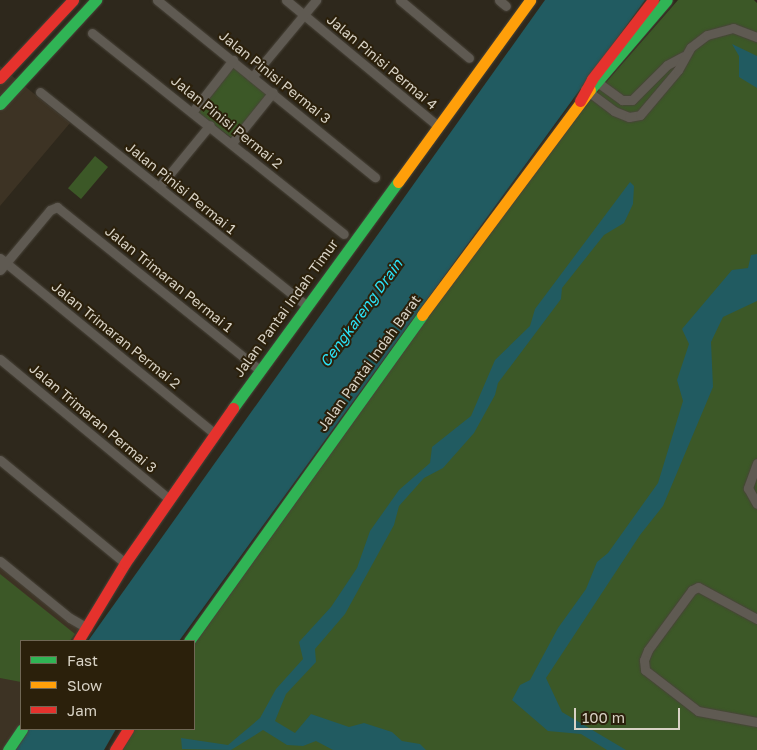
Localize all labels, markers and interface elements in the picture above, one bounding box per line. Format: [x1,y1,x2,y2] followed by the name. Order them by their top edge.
[323,11,441,113] street label: Jalan Pinisi Permai 4
[216,27,334,127] street label: Jalan Pinisi Permai 3
[168,72,286,172] street label: Jalan Pinisi Permai 2
[122,138,240,238] street label: Jalan Pinisi Permai 1
[102,222,236,336] street label: Jalan Trimaran Permai 1
[230,236,342,380] street label: Jalan Pantai Indah Timur
[316,256,406,370] water label: Cengkareng Drain
[48,278,184,392] street label: Jalan Trimaran Permai 2
[314,292,424,434] street label: Jalan Pantai Indah Barat
[26,360,160,476] street label: Jalan Trimaran Permai 3
[20,640,195,730] legend
[67,651,98,669] text: Fast
[67,676,102,694] text: Slow
[577,698,683,730] scale bar
[67,701,97,719] text: Jam
[582,708,625,726] text: 100 m

